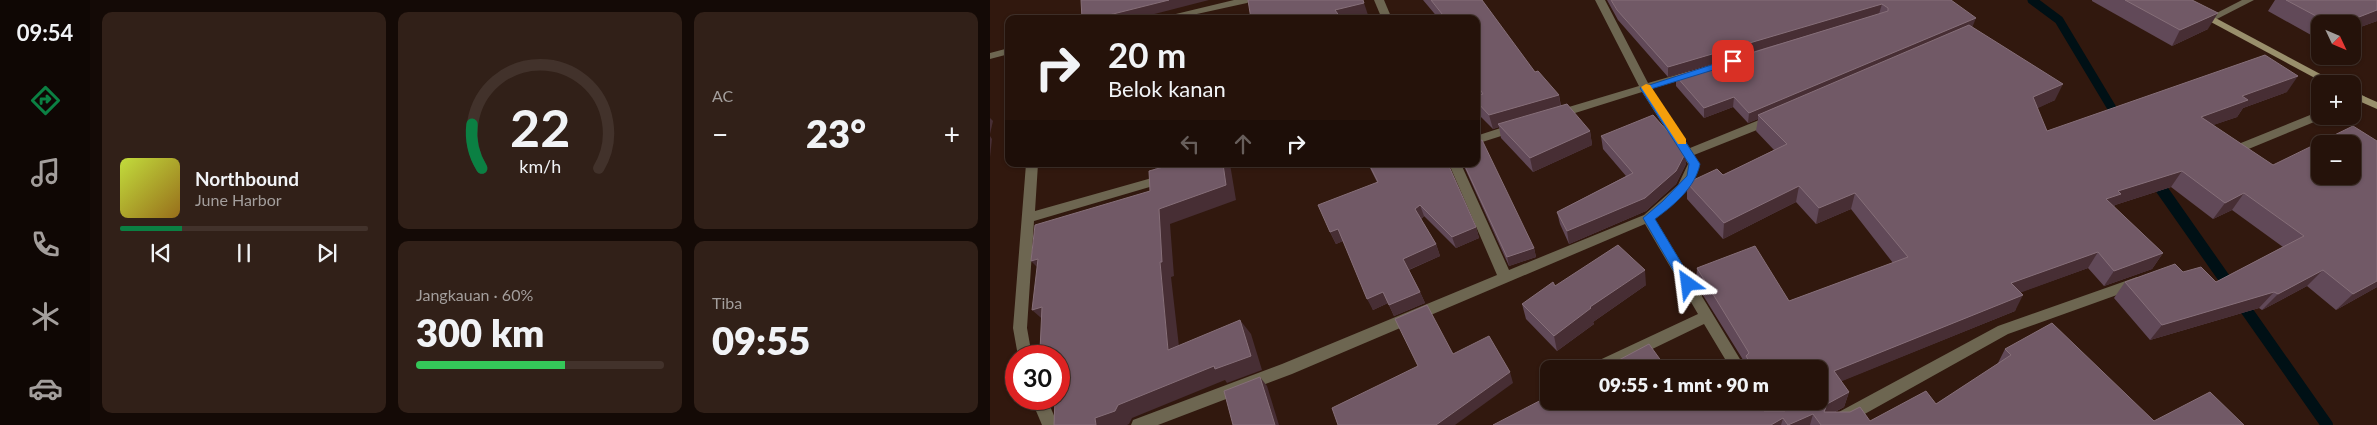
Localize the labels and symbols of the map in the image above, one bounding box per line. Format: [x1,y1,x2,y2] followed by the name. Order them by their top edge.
[2311,15,2361,65] north arrow
[1712,40,1754,82] pin
[1661,257,1713,309] position arrow
[1005,345,1070,410] speed limit sign: 30

